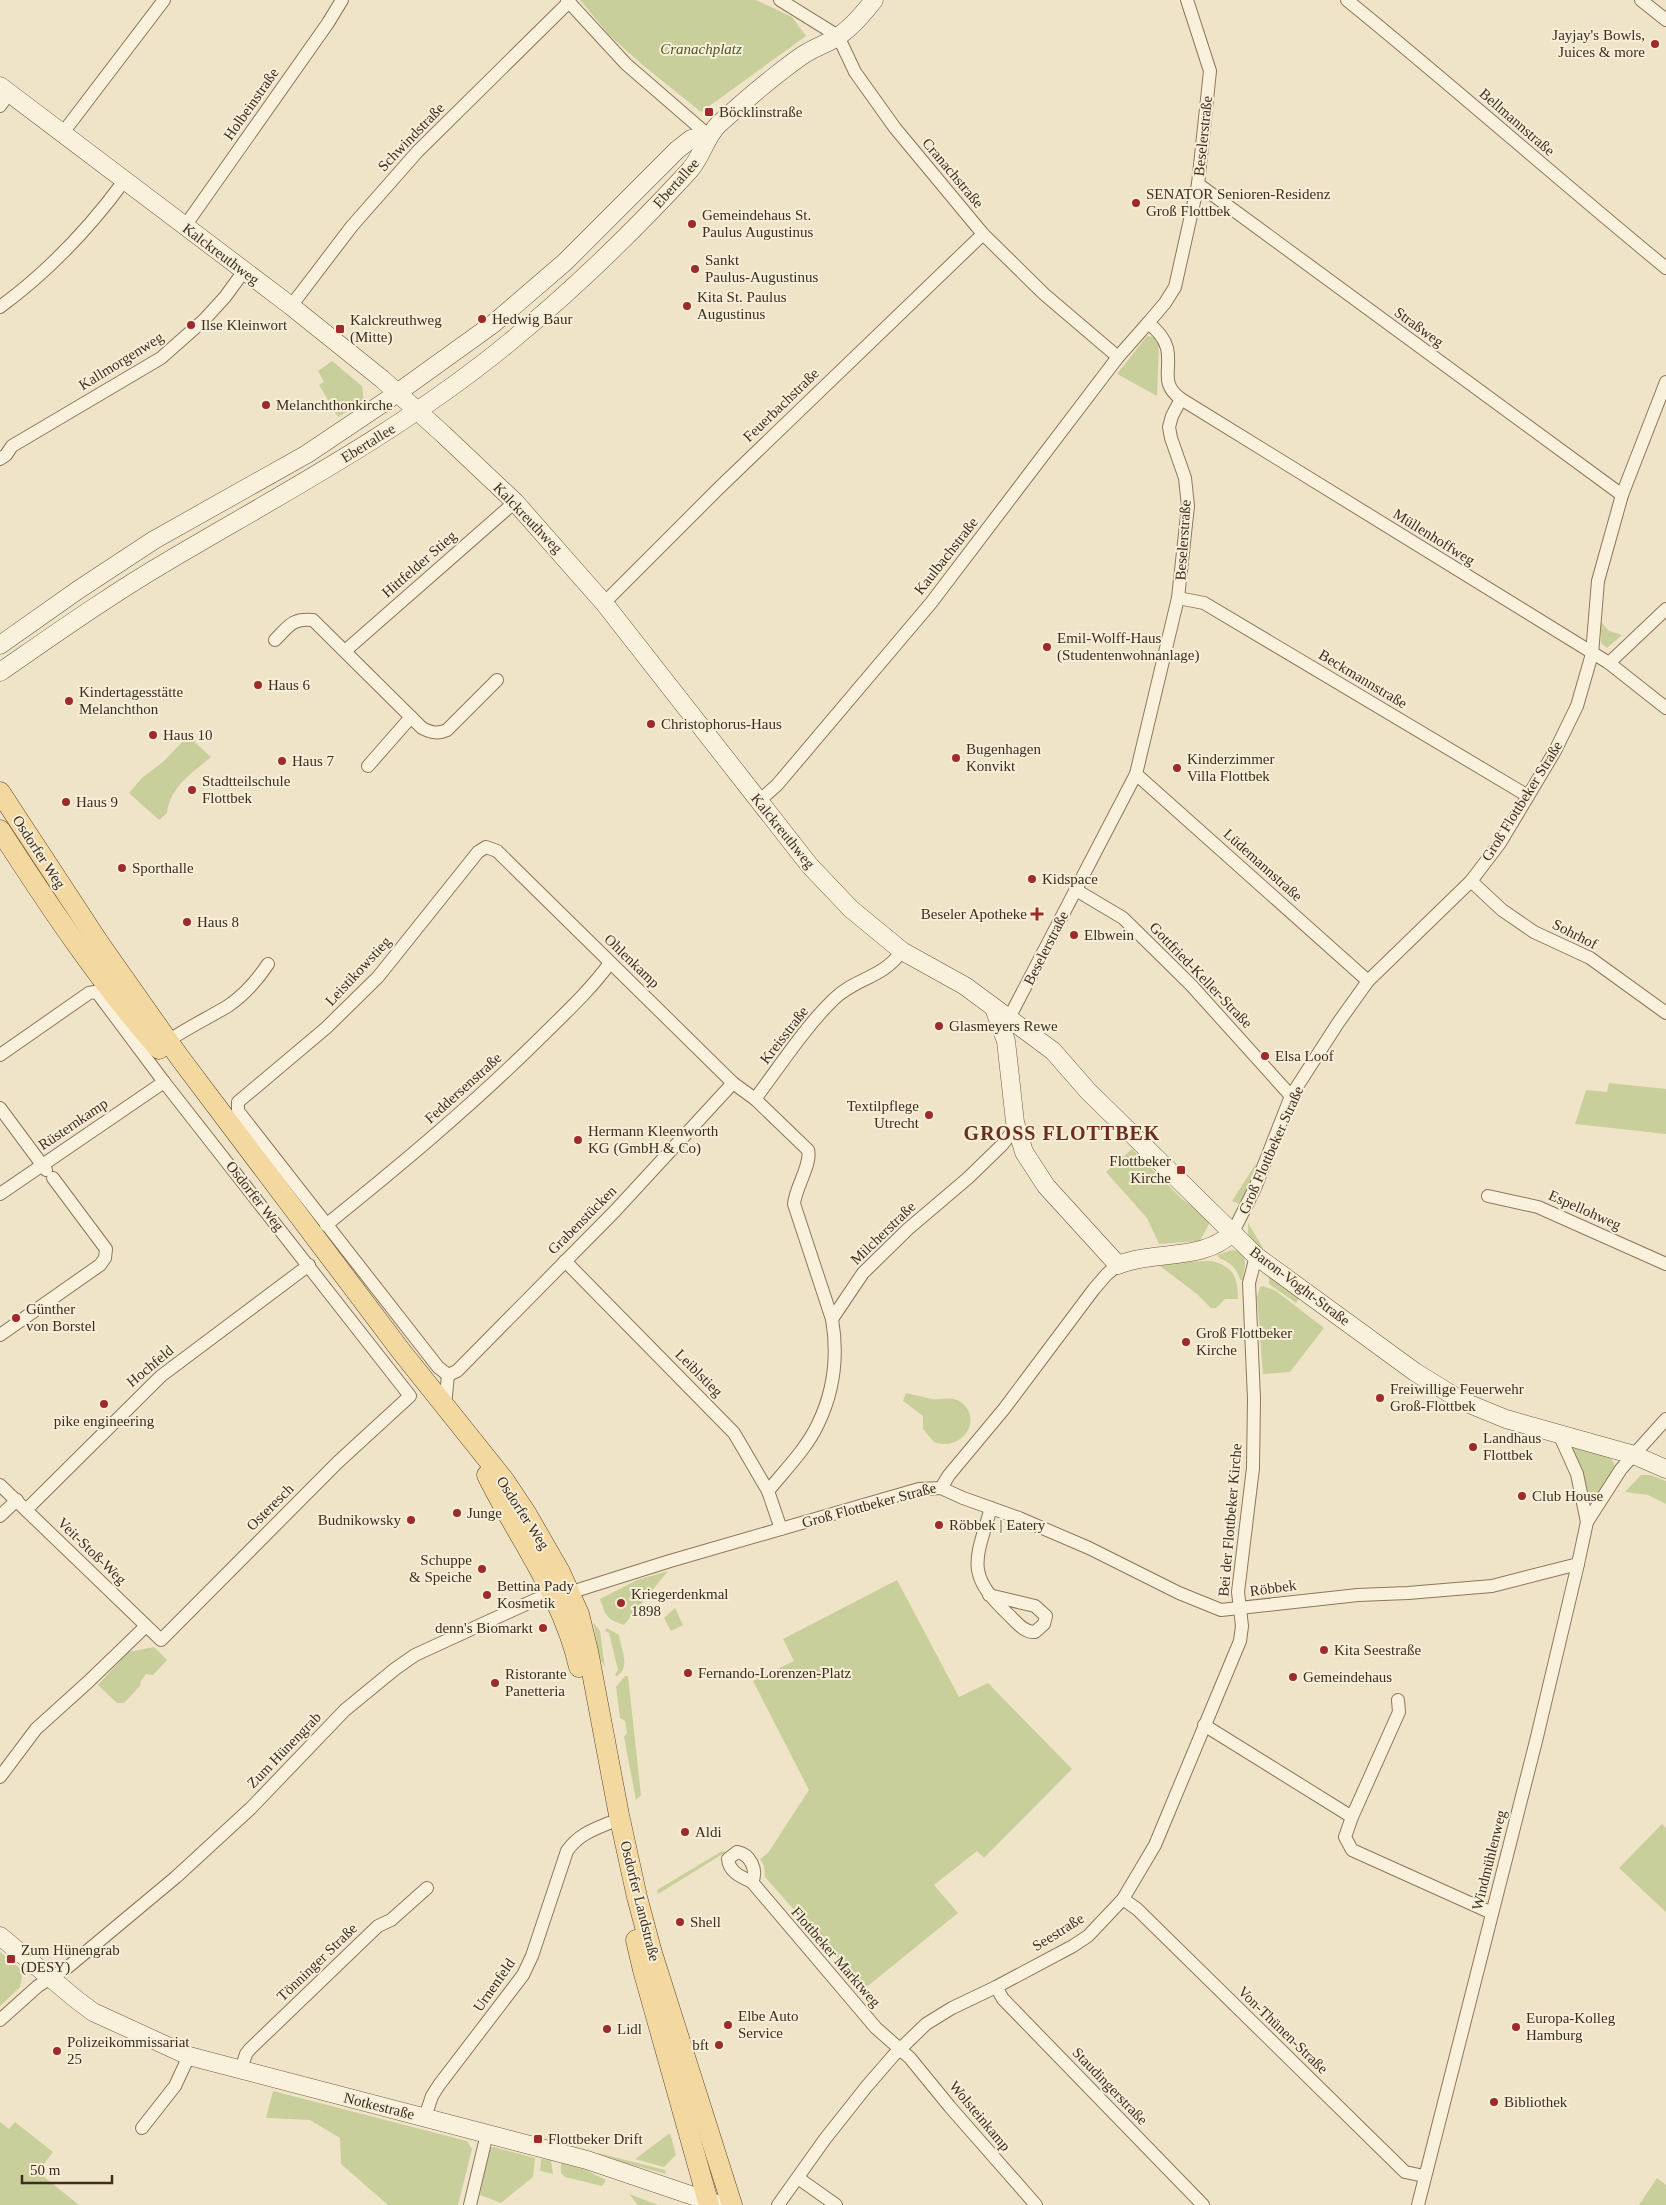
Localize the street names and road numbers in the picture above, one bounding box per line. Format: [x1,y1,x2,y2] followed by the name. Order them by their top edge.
[220,65,282,143] street label: Holbeinstraße
[1476,85,1558,159] street label: Bellmannstraße
[1191,95,1215,177] street label: Beselerstraße
[375,99,448,174] street label: Schwindstraße
[919,135,987,211] street label: Cranachstraße
[650,155,703,211] street label: Ebertallee
[180,220,263,288] street label: Kalckreuthweg
[1391,304,1447,350] street label: Straßweg
[76,328,167,393] street label: Kallmorgenweg
[740,365,822,445] street label: Feuerbachstraße
[338,420,398,466] street label: Ebertallee
[490,479,566,557] street label: Kalckreuthweg
[1172,499,1194,581] street label: Beselerstraße
[1390,506,1478,569] street label: Müllenhoffweg
[911,514,981,598] street label: Kaulbachstraße
[379,527,460,601] street label: Hittfelder Stieg
[1316,646,1410,712] street label: Beckmannstraße
[1479,738,1566,864] street label: Groß Flottbeker Straße
[748,790,818,872] street label: Kalckreuthweg
[9,812,69,892] street label: Osdorfer Weg
[1221,826,1306,905] street label: Lüdemannstraße
[1021,908,1072,988] street label: Beselerstraße
[1550,916,1600,952] street label: Sohrhof
[1146,919,1256,1031] street label: Gottfried-Keller-Straße
[601,931,663,991] street label: Ohlenkamp
[322,933,394,1009] street label: Leistikowstieg
[757,1003,812,1067] street label: Kreisstraße
[421,1049,505,1127] street label: Feddersenstraße
[1236,1083,1307,1216] street label: Groß Flottbeker Straße
[35,1095,111,1153] street label: Rüsternkamp
[223,1158,287,1234] street label: Osdorfer Weg
[545,1182,620,1257] street label: Grabenstücken
[1546,1187,1624,1233] street label: Espellohweg
[847,1198,919,1268] street label: Milcherstraße
[1247,1243,1353,1329] street label: Baron-Voght-Straße
[123,1342,177,1390] street label: Hochfeld
[672,1346,726,1400] street label: Leiblstieg
[1215,1442,1245,1597] street label: Bei der Flottbeker Kirche
[493,1473,553,1553] street label: Osdorfer Weg
[800,1479,938,1531] street label: Groß Flottbeker Straße
[243,1480,297,1534] street label: Osteresch
[55,1514,130,1588] street label: Veit-Stoß-Weg
[1249,1577,1298,1599] street label: Röbbek
[244,1709,324,1791] street label: Zum Hünengrab
[1469,1808,1509,1912] street label: Windmühlenweg
[617,1839,663,1963] street label: Osdorfer Landstraße
[788,1904,884,2011] street label: Flottbeker Marktweg
[1029,1910,1087,1954] street label: Seestraße
[274,1920,360,2004] street label: Tönninger Straße
[470,1955,518,2014] street label: Urnenfeld
[1235,1983,1331,2077] street label: Von-Thünen-Straße
[1069,2044,1151,2128] street label: Staudingerstraße
[946,2078,1014,2154] street label: Wolsteinkamp
[342,2089,416,2123] street label: Notkestraße

